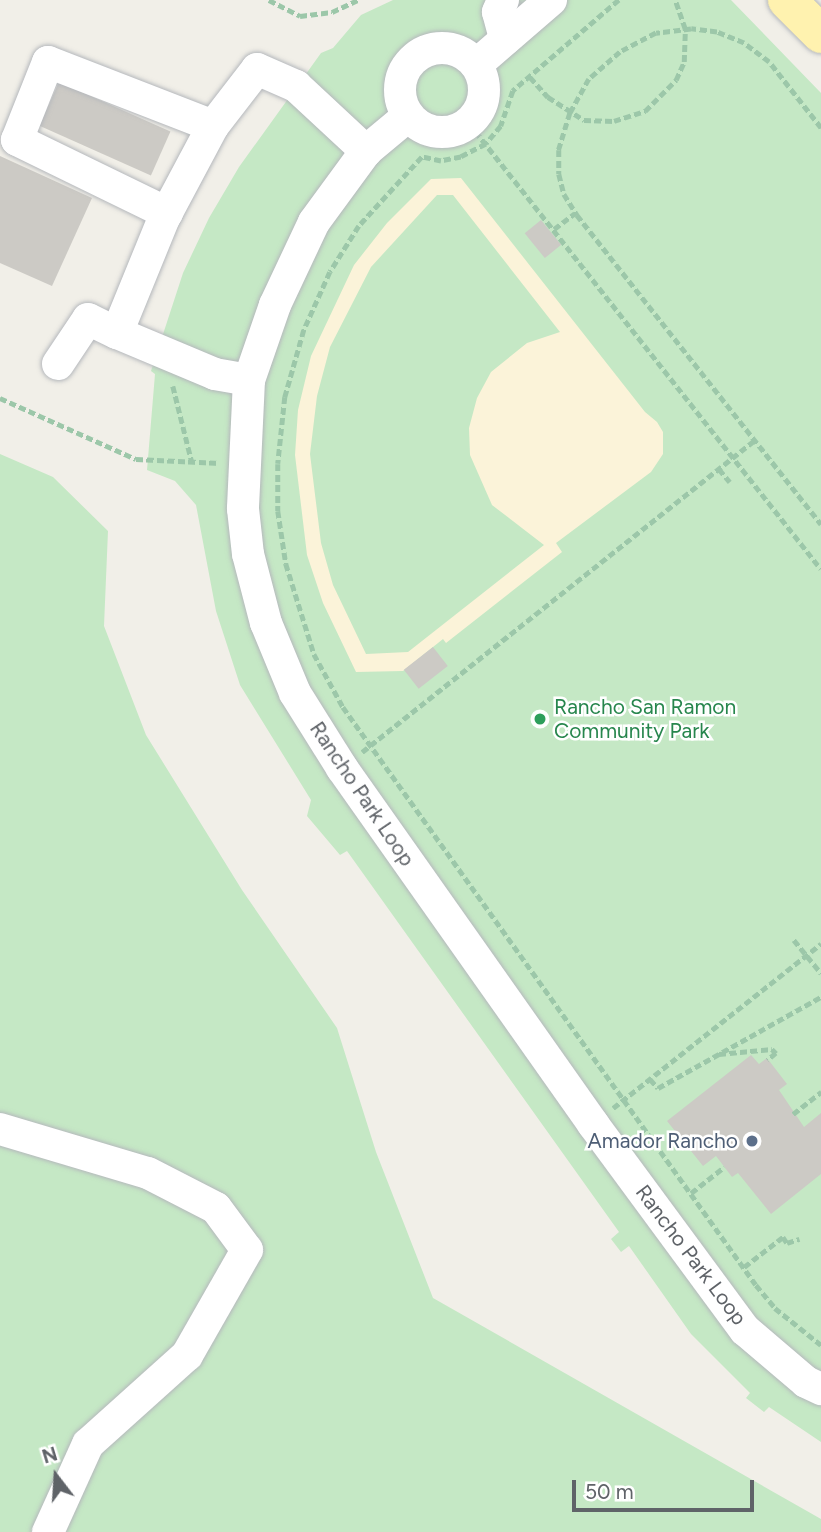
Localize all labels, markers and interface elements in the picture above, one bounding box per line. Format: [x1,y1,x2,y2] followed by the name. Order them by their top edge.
[554,694,736,744] place label: Rancho San Ramon Community Park
[532,711,548,727] marker: Rancho San Ramon Community Park
[304,717,420,871] street label: Rancho Park Loop
[588,1128,738,1154] place label: Amador Rancho
[744,1133,760,1149] marker: Amador Rancho
[630,1180,752,1330] street label: Rancho Park Loop
[21,1441,91,1511] north arrow
[39,1442,60,1469] text: N
[576,1466,758,1510] scale bar
[585,1479,634,1504] text: 50 m

